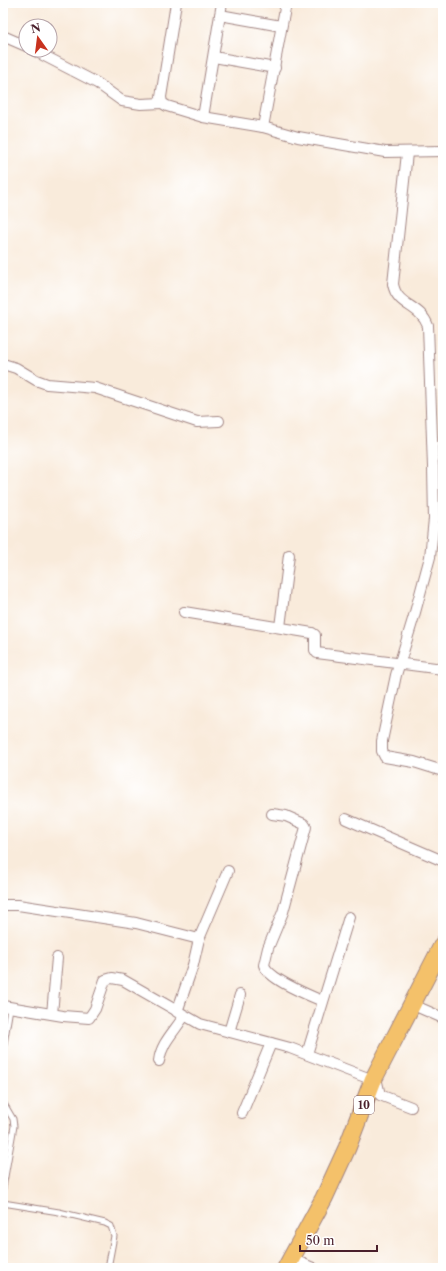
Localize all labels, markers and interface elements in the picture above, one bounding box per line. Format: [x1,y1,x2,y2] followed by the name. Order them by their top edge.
[18,18,58,58] north arrow
[29,20,42,36] text: N
[354,1096,374,1114] road number: 10
[300,1227,377,1253] scale bar
[306,1233,335,1248] text: 50 m

